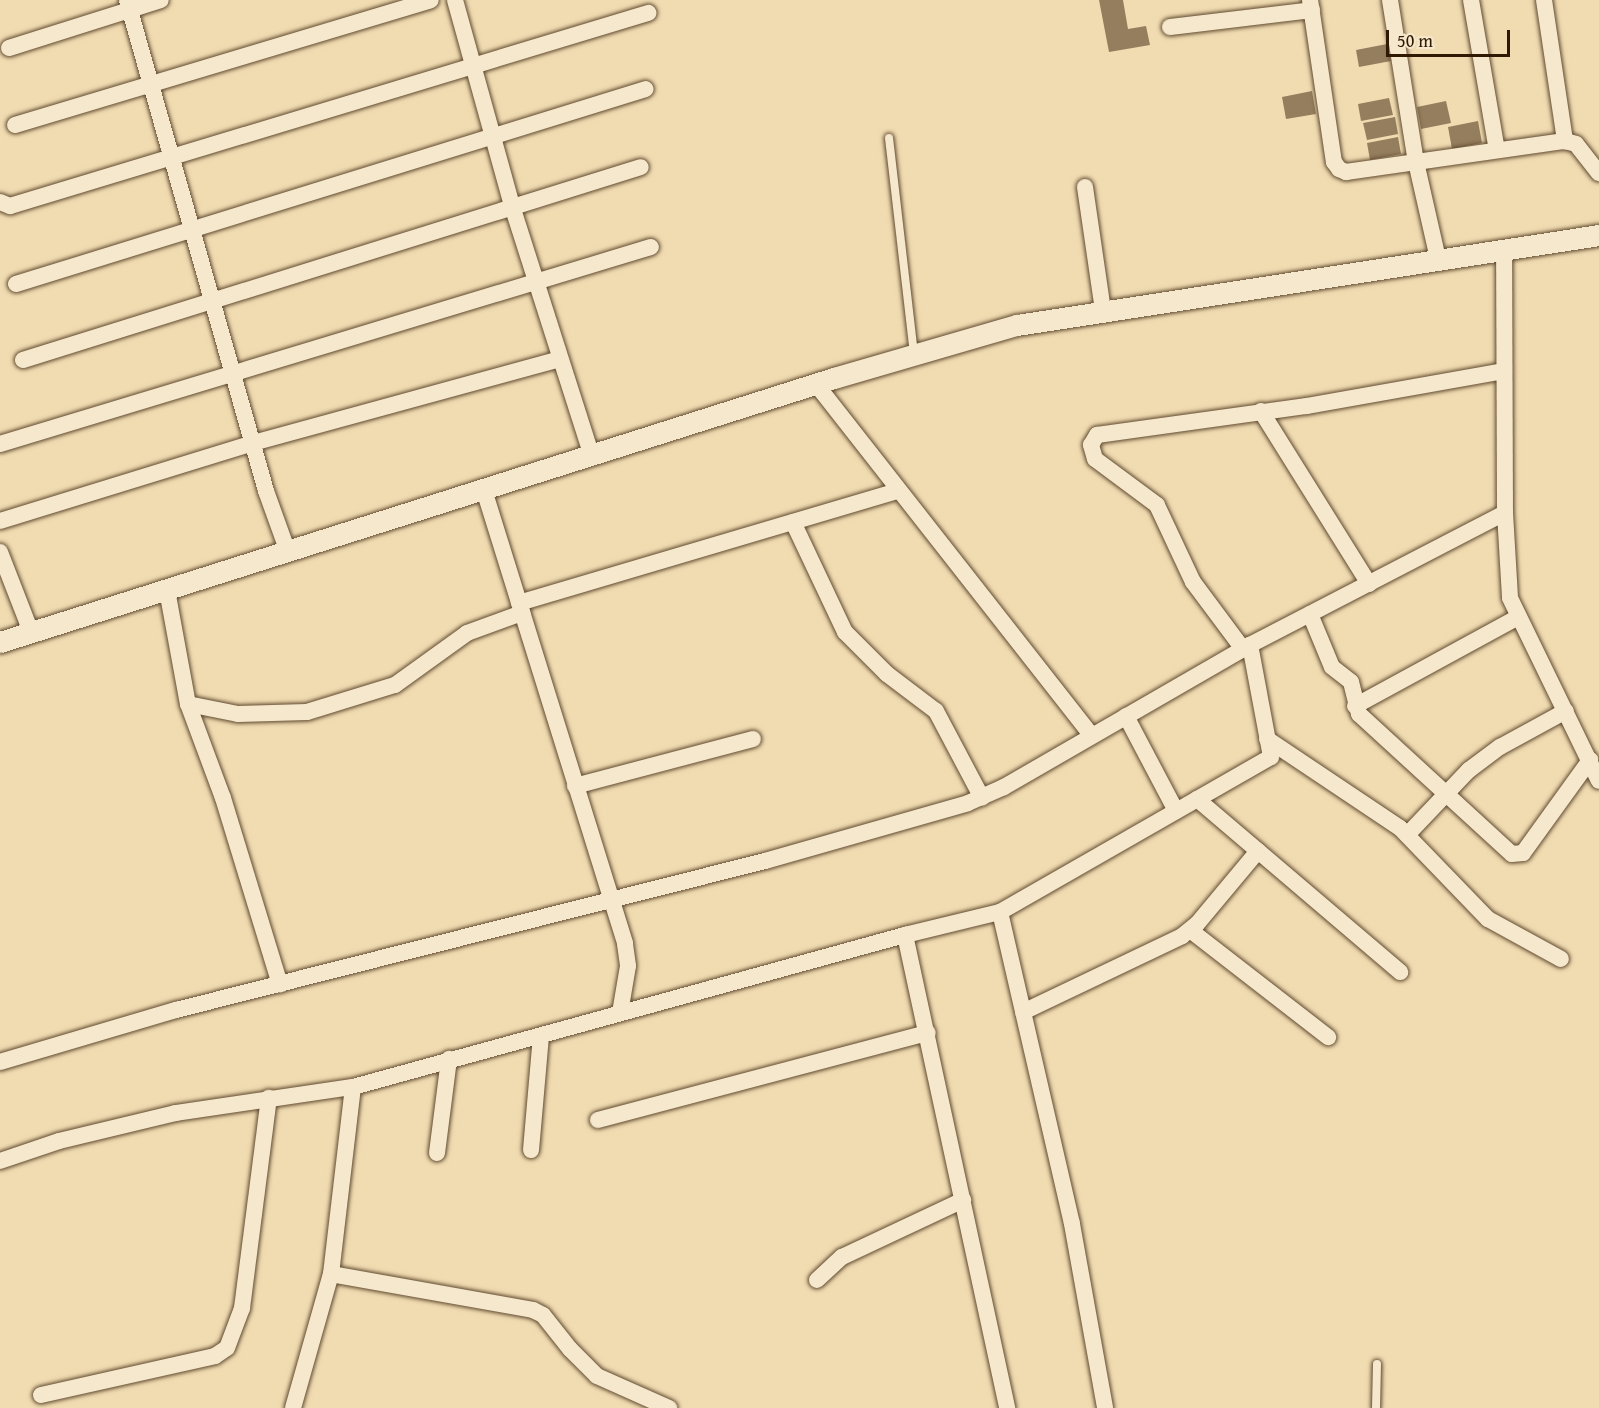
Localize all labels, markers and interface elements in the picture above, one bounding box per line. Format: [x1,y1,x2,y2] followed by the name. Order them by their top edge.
[1389,18,1514,56] scale bar
[1397,27,1433,54] text: 50 m

